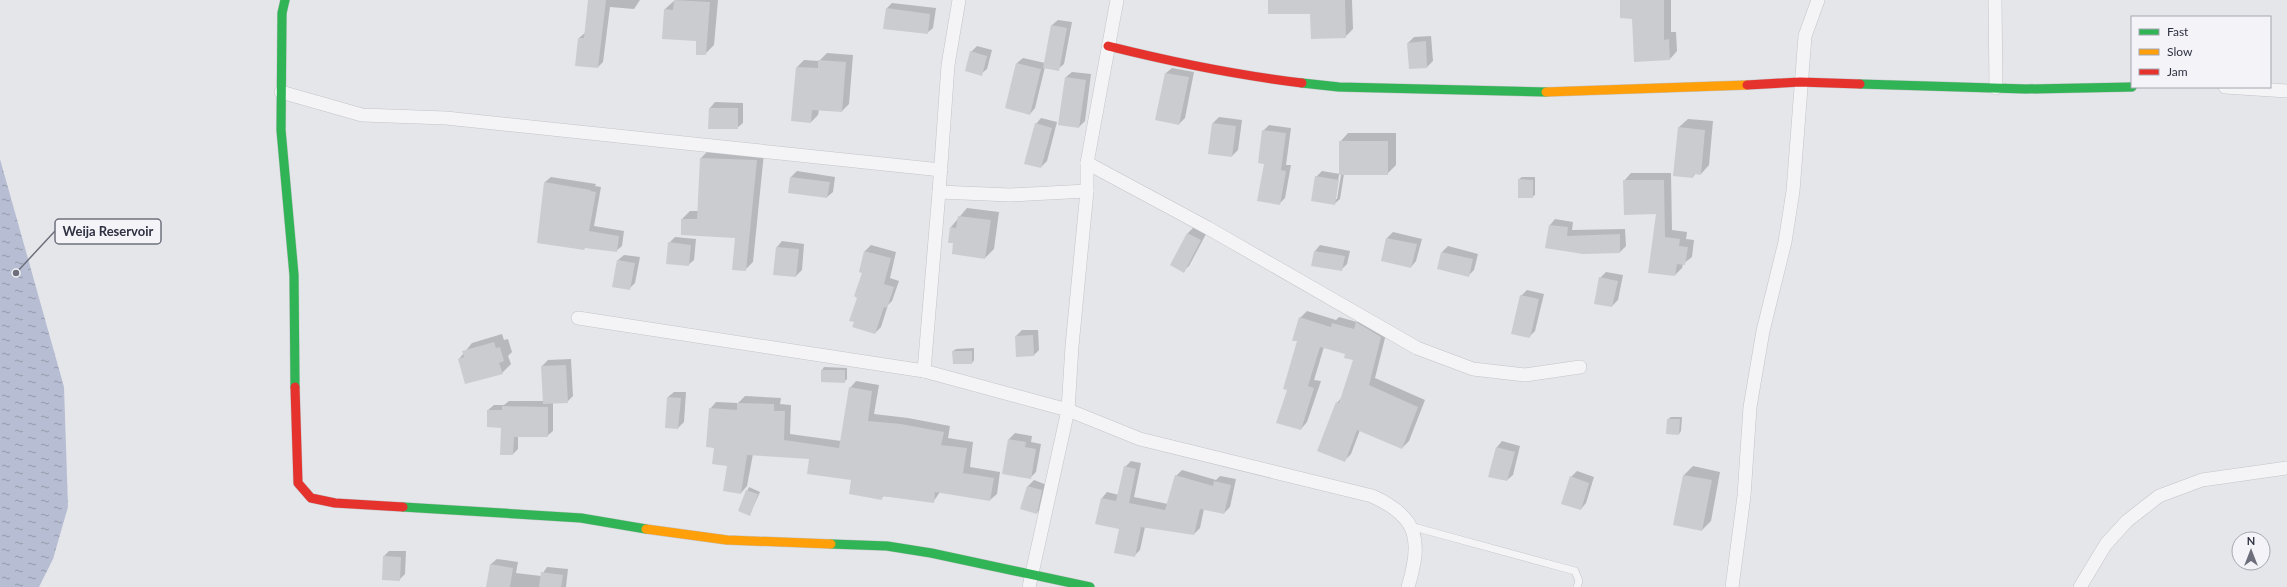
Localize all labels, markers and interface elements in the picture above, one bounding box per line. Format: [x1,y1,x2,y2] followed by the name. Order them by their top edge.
[2131,16,2271,88] legend
[2167,24,2189,39] text: Fast
[2167,44,2193,59] text: Slow
[2167,64,2188,79] text: Jam
[55,219,161,244] callout: Weija Reservoir
[63,223,154,239] text: Weija Reservoir
[2231,531,2271,571] north arrow
[2247,534,2255,547] text: N

